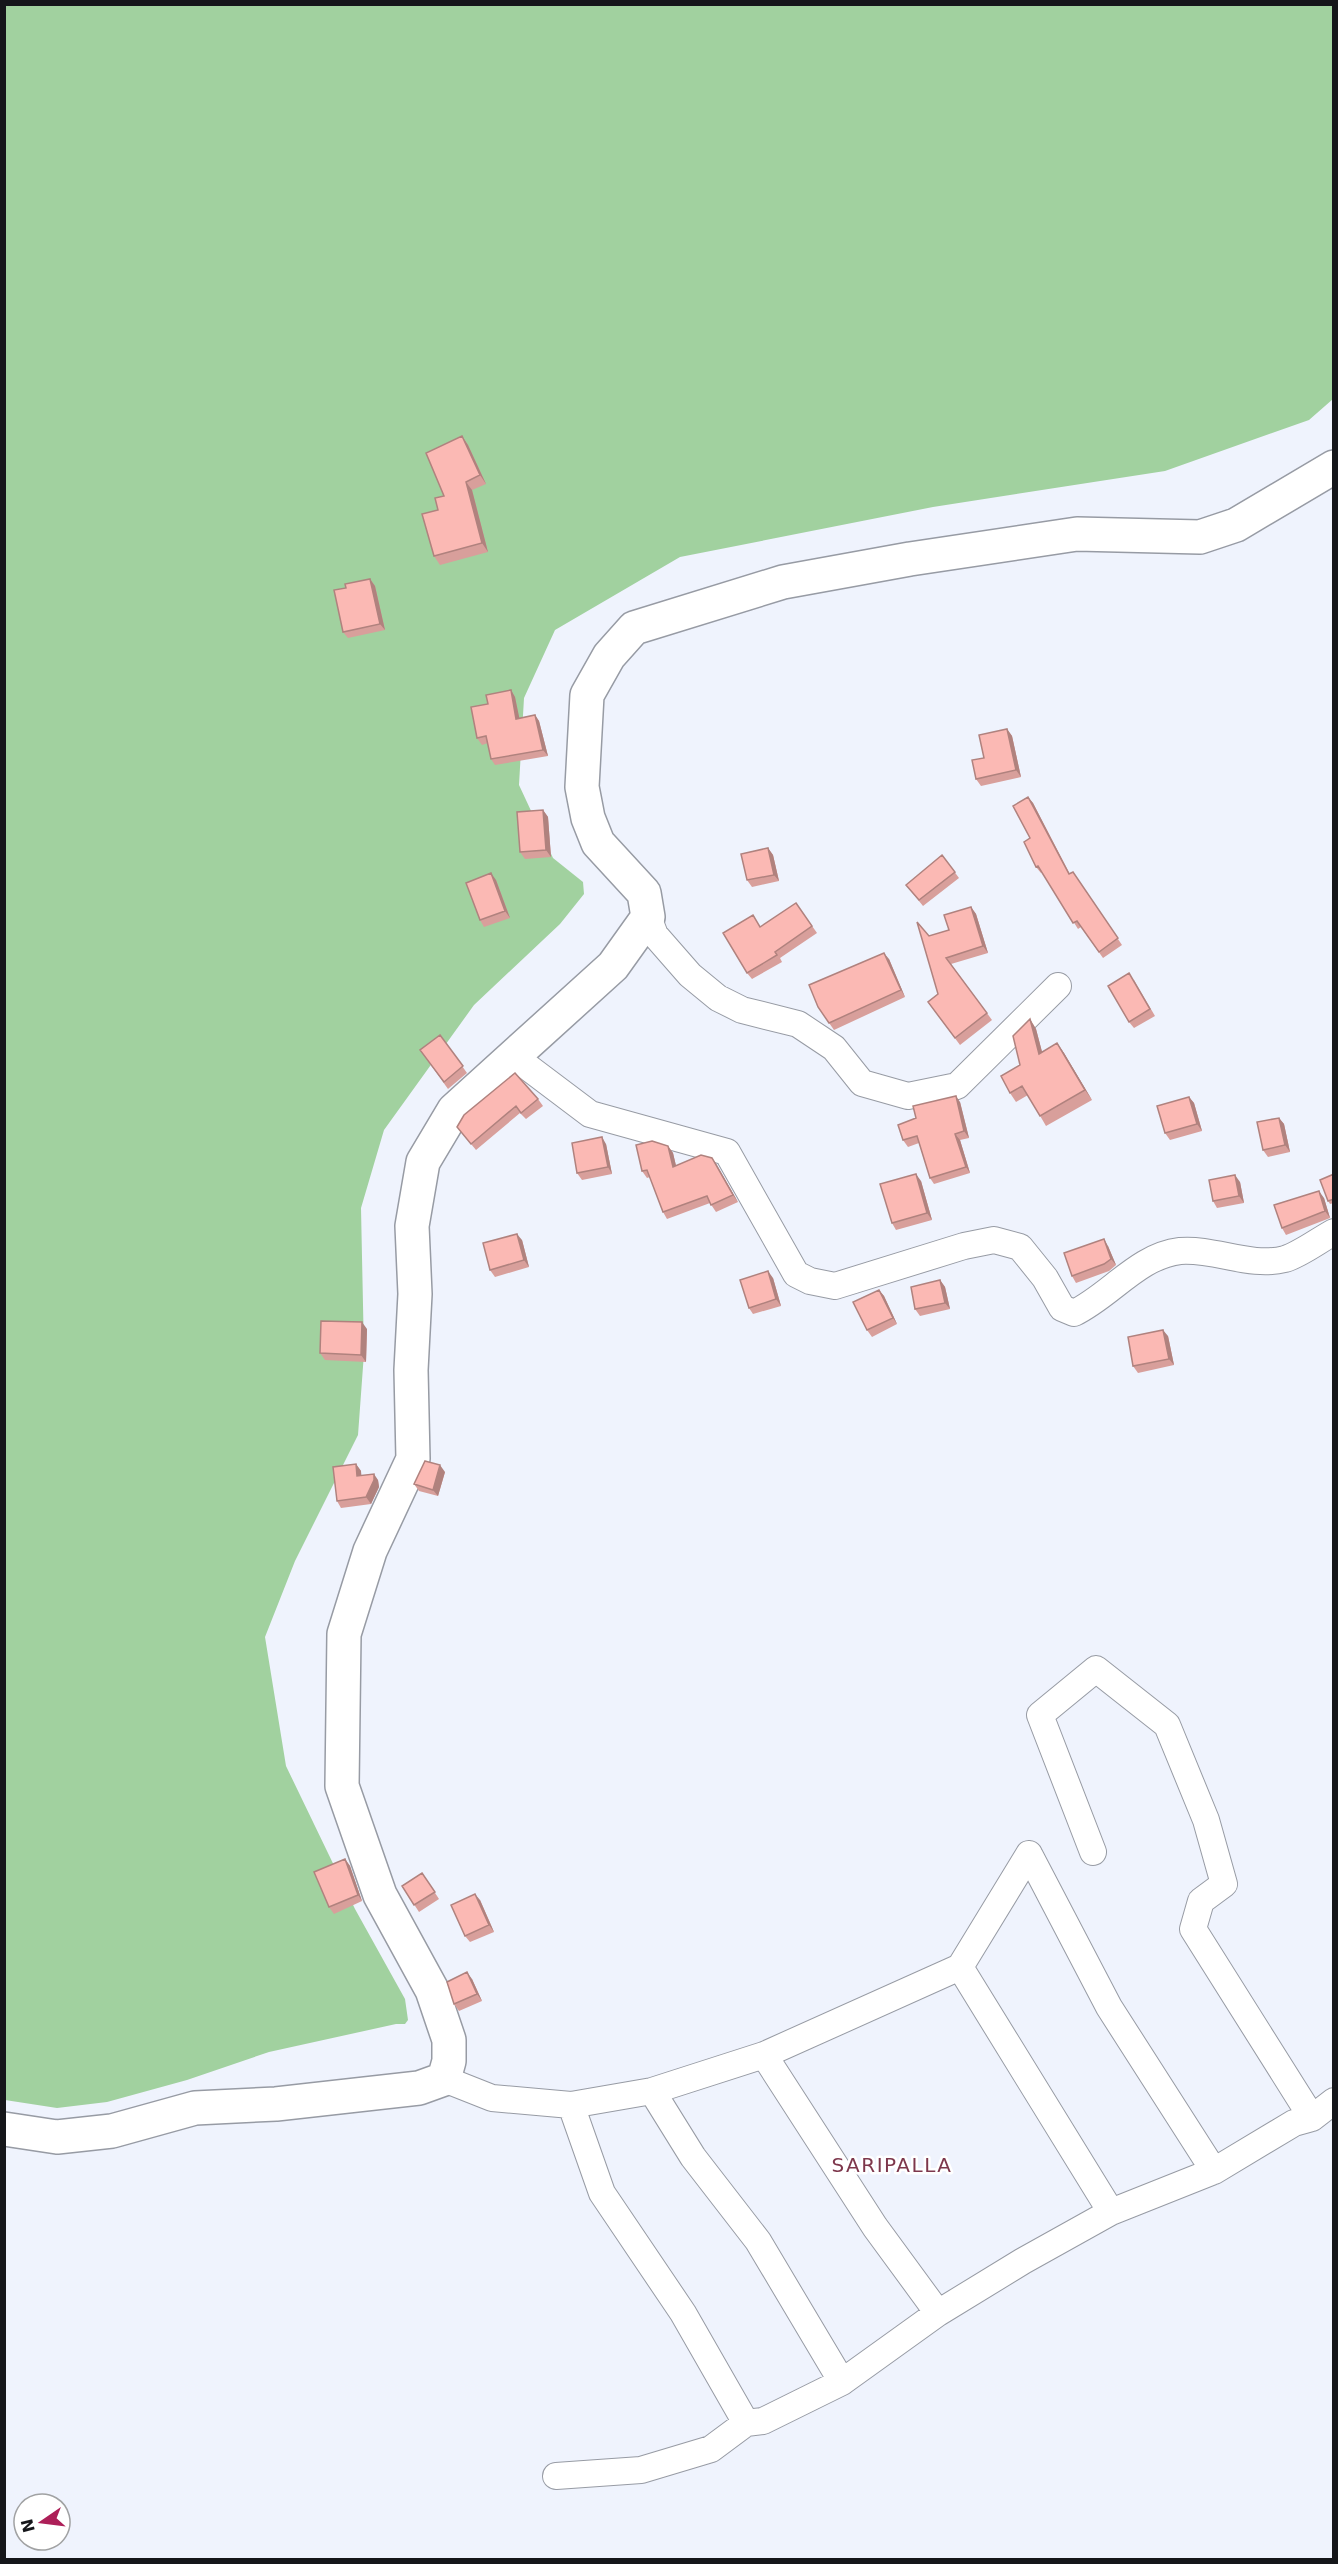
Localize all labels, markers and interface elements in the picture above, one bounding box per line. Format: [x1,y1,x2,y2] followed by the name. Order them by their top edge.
[832,2153,952,2177] district label: SARIPALLA
[12,2492,72,2552] north arrow
[17,2517,39,2534] text: N

